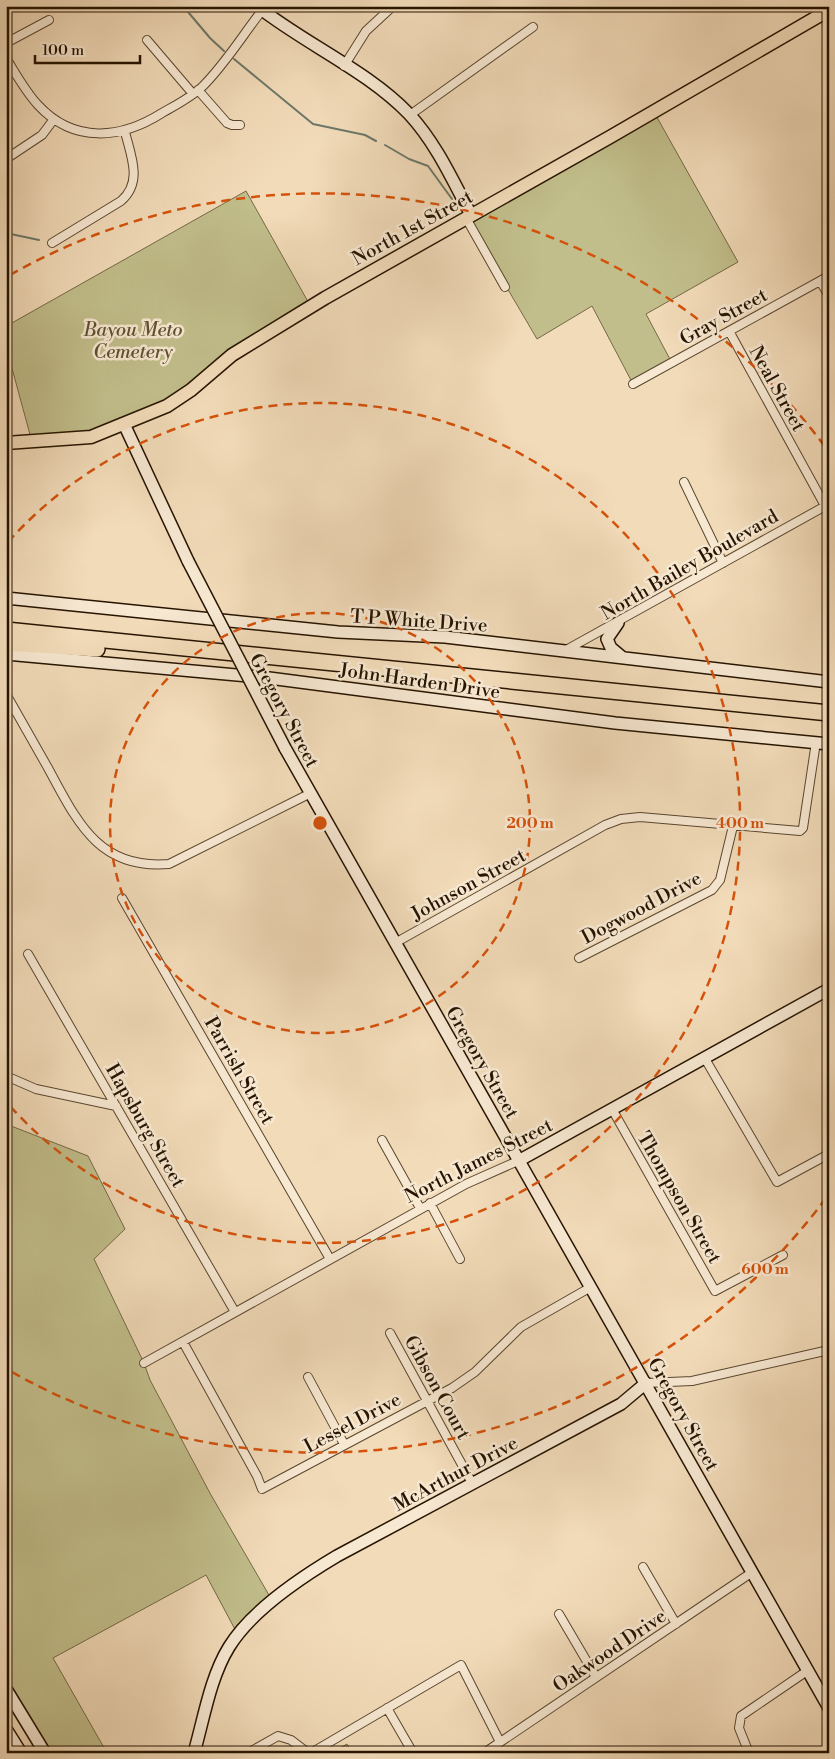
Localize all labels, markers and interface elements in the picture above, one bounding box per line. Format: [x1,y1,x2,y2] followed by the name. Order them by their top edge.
[35,32,140,64] scale bar
[42,41,84,60] text: 100 m
[348,185,477,271] street label: North 1st Street
[676,283,772,351] street label: Gray Street
[83,318,183,364] park label: Bayou Meto Cemetery
[744,341,811,436] street label: Neal Street
[596,504,783,625] street label: North Bailey Boulevard
[350,604,488,638] street label: T P White Drive
[244,649,324,772] street label: Gregory Street
[337,658,502,704] street label: John Harden Drive
[311,814,329,832] centre of rings
[506,814,554,833] text: 200 m
[716,814,764,833] text: 400 m
[406,843,530,927] street label: Johnson Street
[577,866,706,950] street label: Dogwood Drive
[440,1002,524,1123] street label: Gregory Street
[199,1012,280,1129] street label: Parrish Street
[100,1059,190,1192] street label: Hapsburg Street
[400,1113,557,1209] street label: North James Street
[632,1127,727,1268] street label: Thompson Street
[741,1260,789,1279] text: 600 m
[399,1331,476,1444] street label: Gibson Court
[642,1354,724,1476] street label: Gregory Street
[300,1387,405,1458] street label: Lessel Drive
[389,1431,522,1517] street label: McArthur Drive
[548,1604,671,1698] street label: Oakwood Drive

